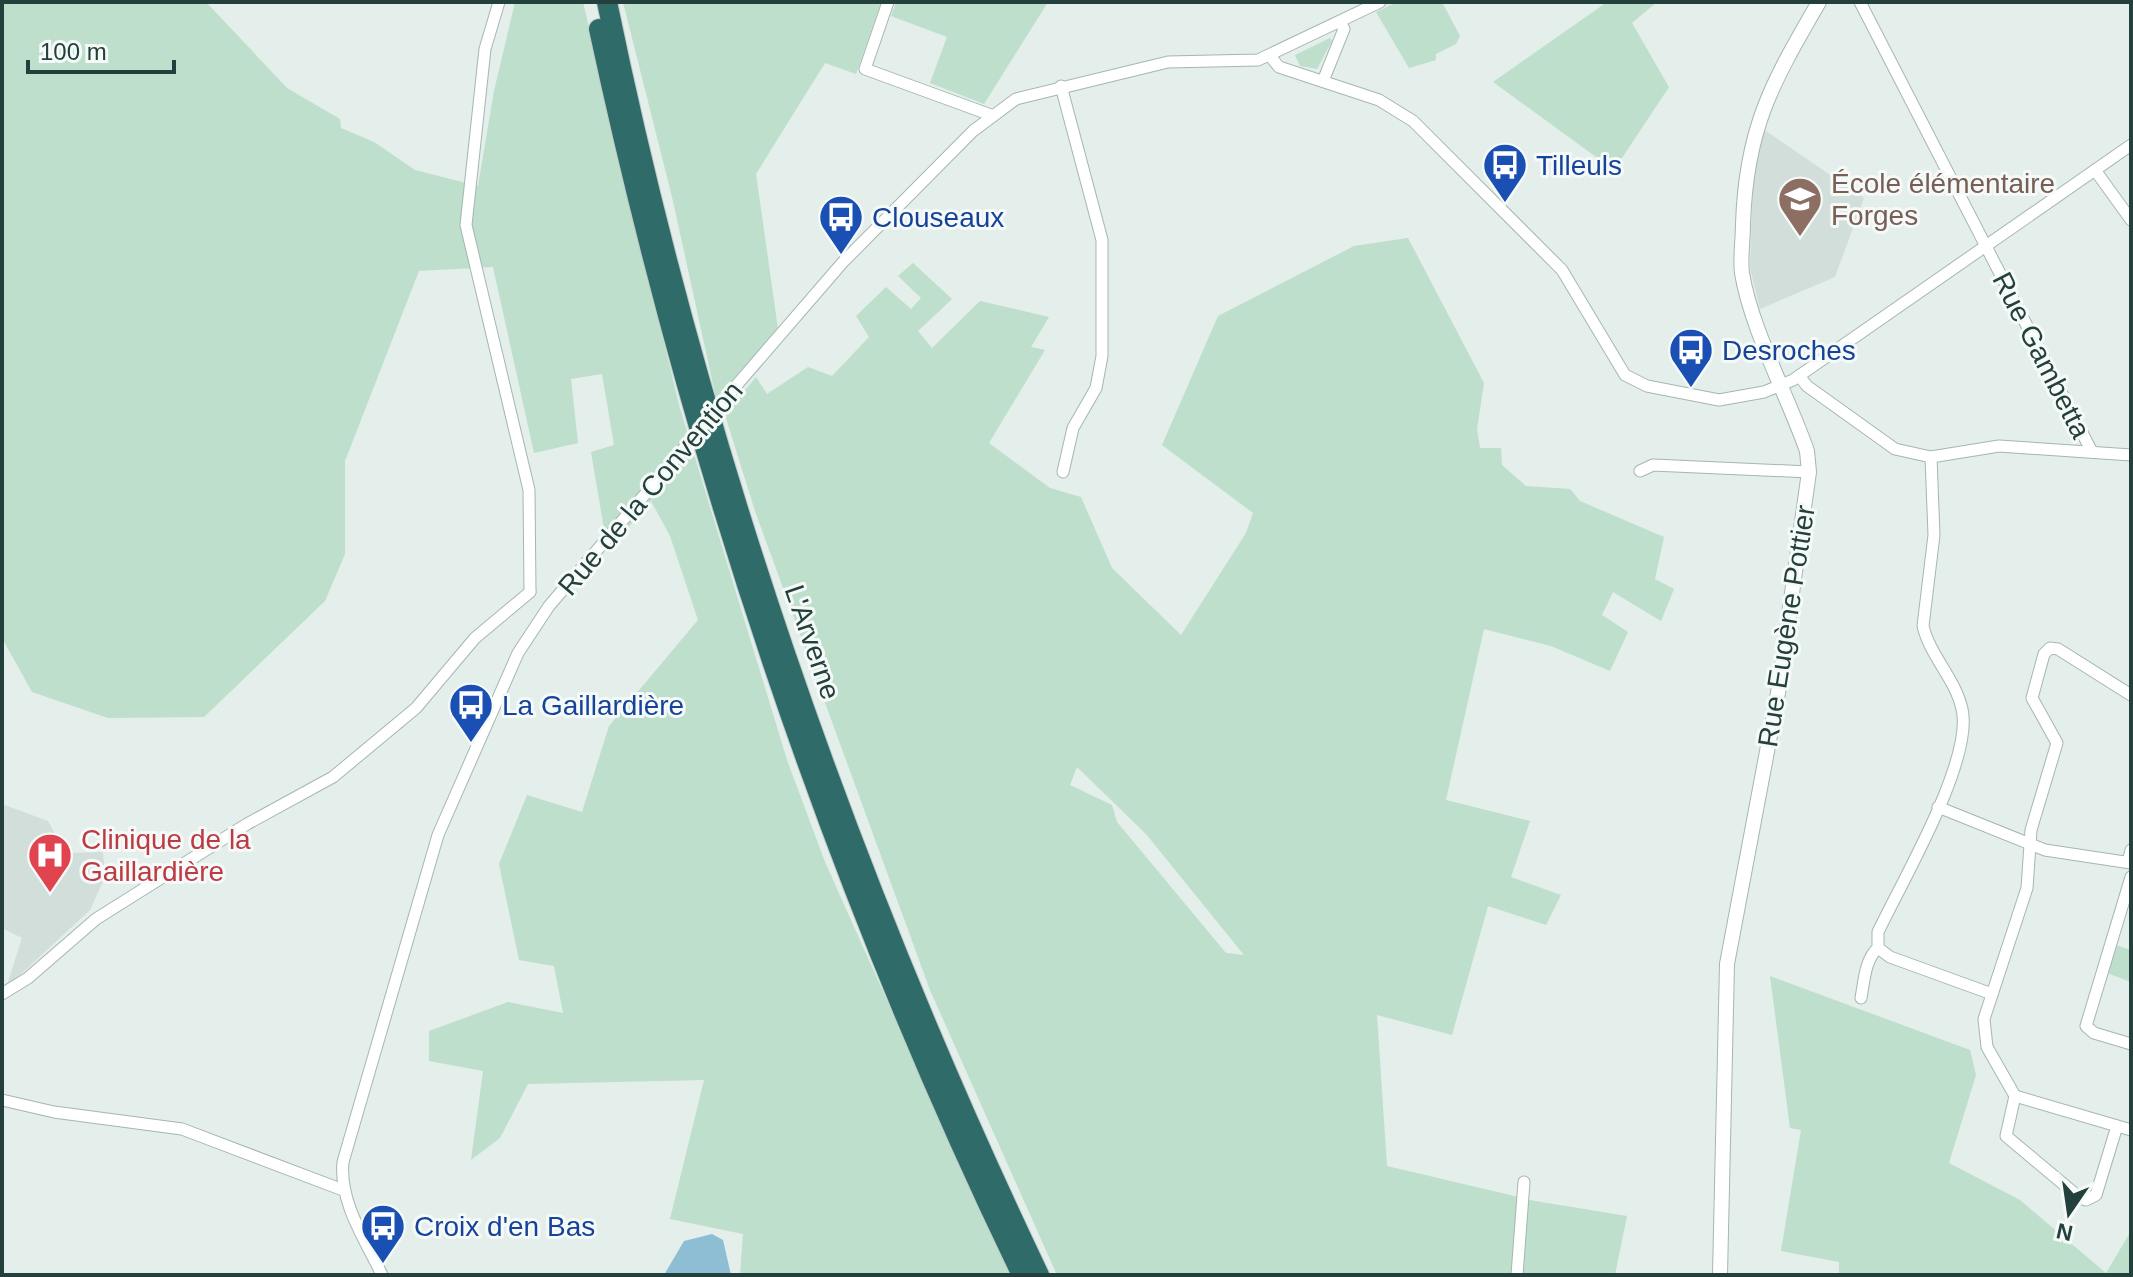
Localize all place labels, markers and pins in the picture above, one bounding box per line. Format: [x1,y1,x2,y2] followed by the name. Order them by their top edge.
[1481,141,1529,204] bus stop icon: Tilleuls
[1536,150,1622,181] place label: Tilleuls
[1831,168,2055,231] place label: École élémentaire Forges
[1776,175,1824,238] school or university icon: École élémentaire Forges
[817,193,865,256] bus stop icon: Clouseaux
[872,202,1004,233] place label: Clouseaux
[1667,326,1715,389] bus stop icon: Desroches
[1722,335,1856,366] place label: Desroches
[447,681,495,744] bus stop icon: La Gaillardière
[502,690,684,721] place label: La Gaillardière
[81,824,251,887] place label: Clinique de la Gaillardière
[26,831,74,894] hospital icon: Clinique de la Gaillardière
[359,1202,407,1265] bus stop icon: Croix d'en Bas
[414,1211,595,1242] place label: Croix d'en Bas

